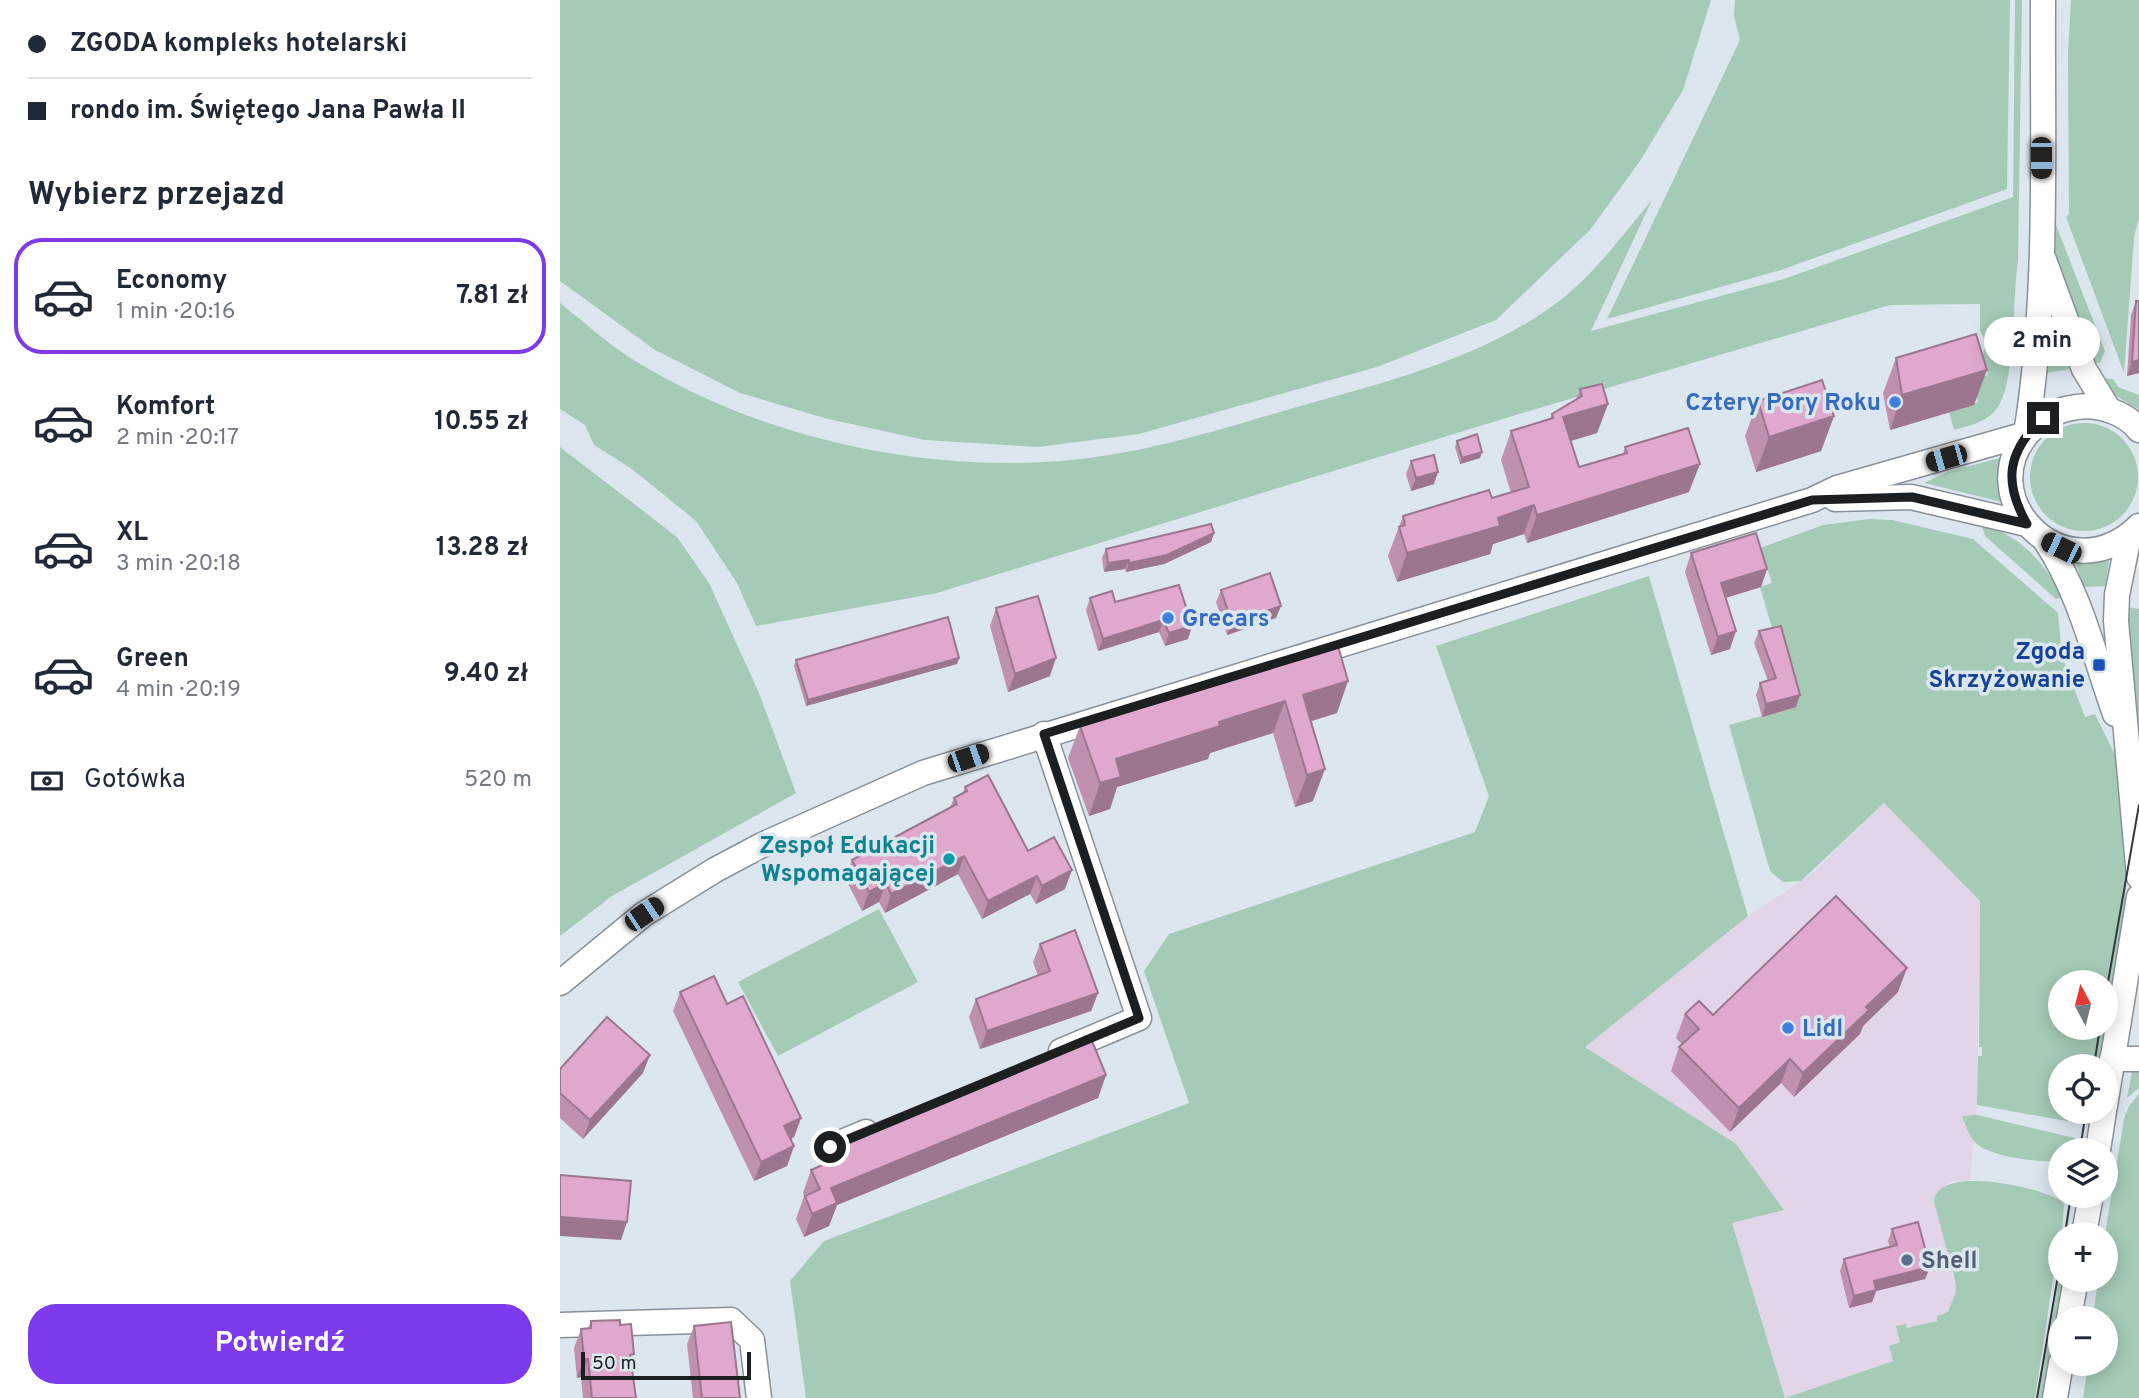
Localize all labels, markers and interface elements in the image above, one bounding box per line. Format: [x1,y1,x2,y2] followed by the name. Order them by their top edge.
[70,28,407,61] text: ZGODA kompleks hotelarski
[70,95,466,128] text: rondo im. Świętego Jana Pawła II
[2031,137,2052,179] car
[28,176,285,216] text: Wybierz przejazd
[32,265,95,328] icon: car
[116,265,227,298] text: Economy
[456,280,528,313] text: 7.81 zł
[116,298,235,327] text: 1 min · 20:16
[1985,316,2101,366] callout: 2 min
[2012,327,2072,356] text: 2 min
[1685,389,1881,419] place label: Cztery Pory Roku
[32,391,95,454] icon: car
[116,391,215,424] text: Komfort
[1887,394,1903,410] marker: Cztery Pory Roku
[2027,402,2059,434] route end
[434,406,528,439] text: 10.55 zł
[116,424,239,453] text: 2 min · 20:17
[1923,442,1970,474] car
[32,517,95,580] icon: car
[116,517,148,550] text: XL
[2038,529,2085,567] car
[436,532,528,565] text: 13.28 zł
[116,550,241,579] text: 3 min · 20:18
[1182,605,1270,635] place label: Grecars
[1160,610,1176,626] marker: Grecars
[1929,638,2085,696] place label: Zgoda Skrzyżowanie
[32,643,95,706] icon: car
[116,643,189,676] text: Green
[2091,657,2107,673] marker: Zgoda Skrzyżowanie
[444,658,528,691] text: 9.40 zł
[116,676,241,705] text: 4 min · 20:19
[945,741,992,775] car
[28,762,66,800] icon: cash
[84,764,186,797] text: Gotówka
[464,766,532,795] text: 520 m
[759,832,935,890] place label: Zespoł Edukacji Wspomagającej
[941,851,957,867] marker: Zespoł Edukacji Wspomagającej
[621,894,668,934] car
[2048,970,2118,1040] north arrow
[2048,970,2118,1376] map controls
[1802,1015,1843,1045] place label: Lidl
[1780,1020,1796,1036] marker: Lidl
[2048,1054,2118,1124] button: locate
[814,1131,846,1163] route start
[2048,1138,2118,1208] button: layers
[2048,1222,2118,1292] button: +
[1921,1247,1977,1277] place label: Shell
[1899,1252,1915,1268] marker: Shell
[28,1304,532,1384] button: Potwierdź
[2048,1306,2118,1376] button: −
[581,1349,751,1381] scale bar
[592,1352,637,1376] text: 50 m

